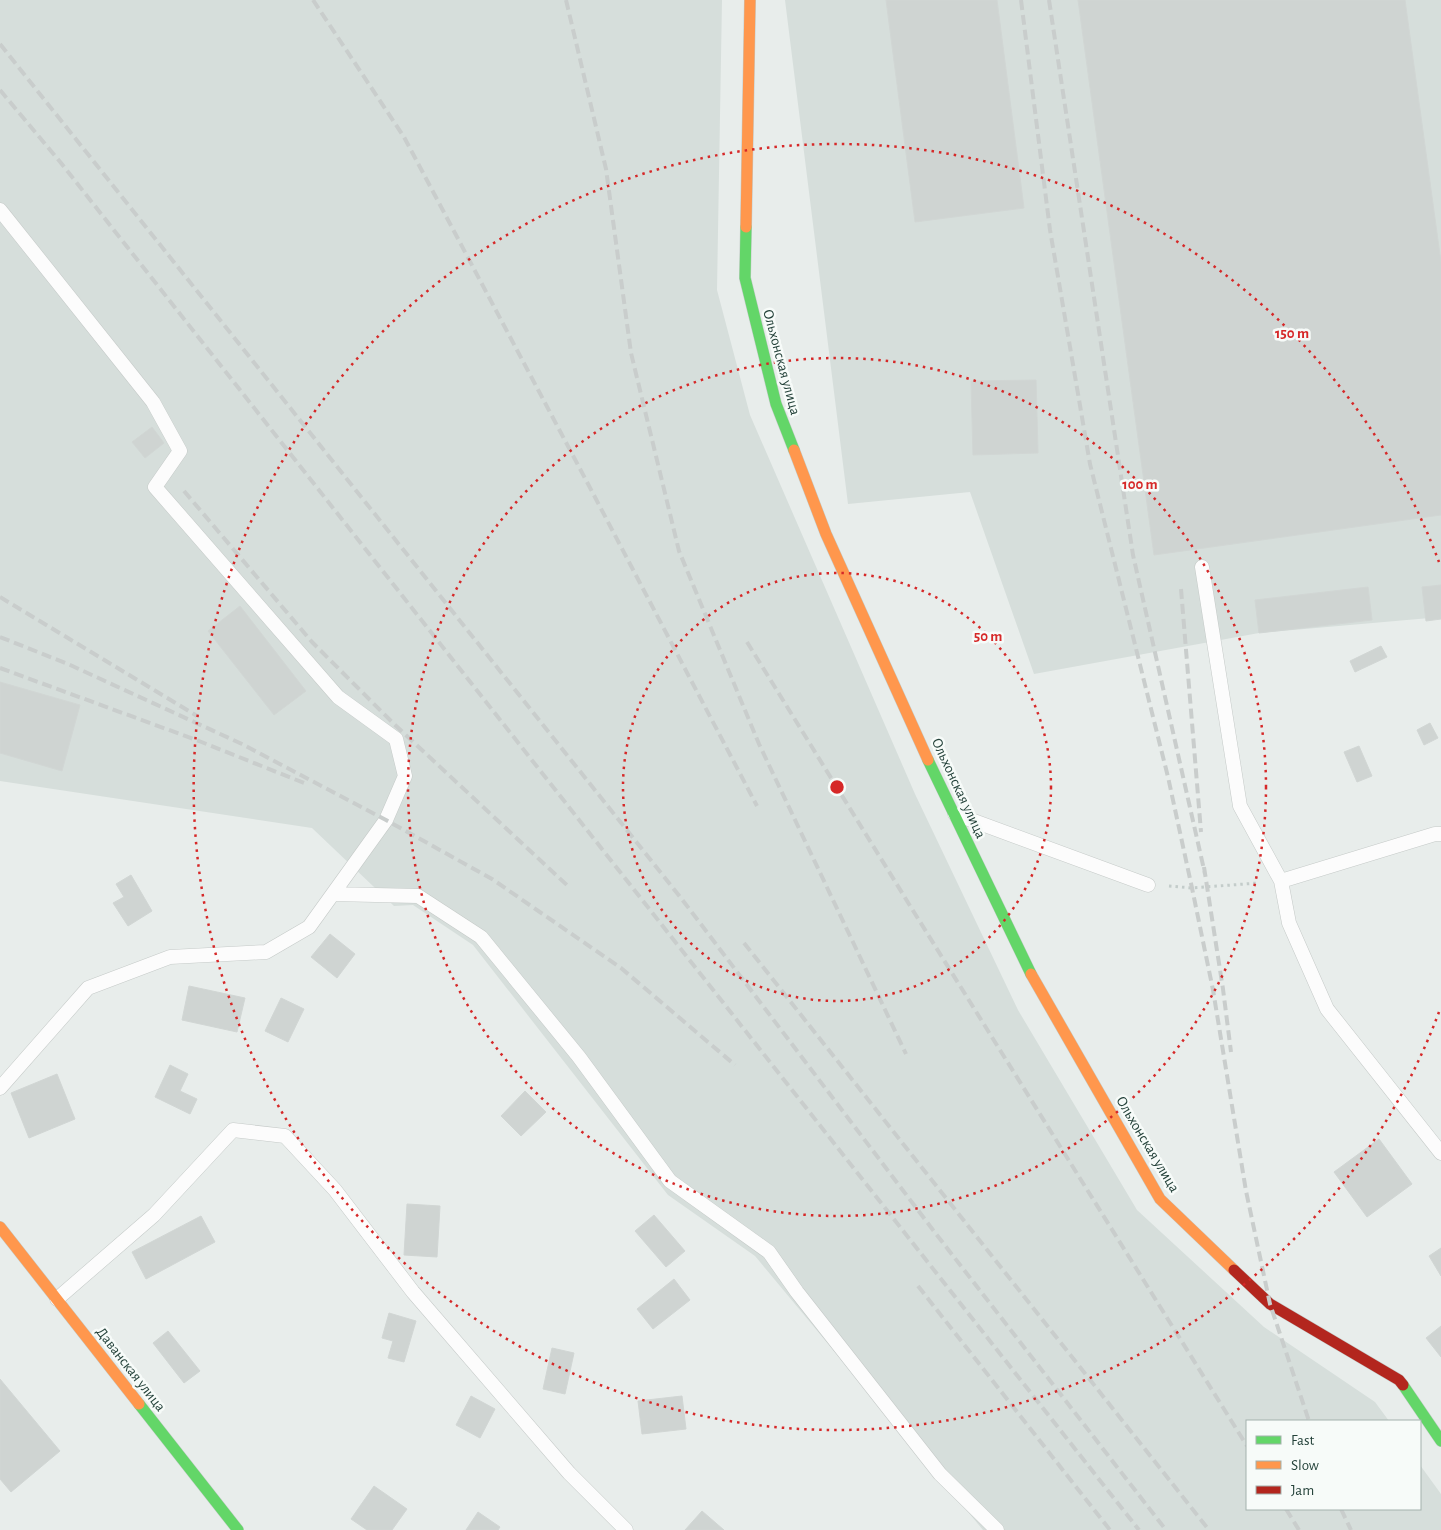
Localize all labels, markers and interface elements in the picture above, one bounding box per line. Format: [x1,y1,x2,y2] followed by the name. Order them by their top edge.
[760,308,803,417] street label: Ольхонская улица
[1275,326,1309,341] text: 150 m
[1122,477,1158,492] text: 100 m
[974,629,1002,644] text: 50 m
[929,736,988,841] street label: Ольхонская улица
[828,778,846,796] centre of rings
[1113,1094,1182,1195] street label: Ольхонская улица
[93,1324,168,1414] street label: Даванская улица
[1246,1420,1421,1510] legend
[1291,1433,1315,1448] text: Fast
[1291,1458,1319,1473] text: Slow
[1291,1483,1314,1498] text: Jam

